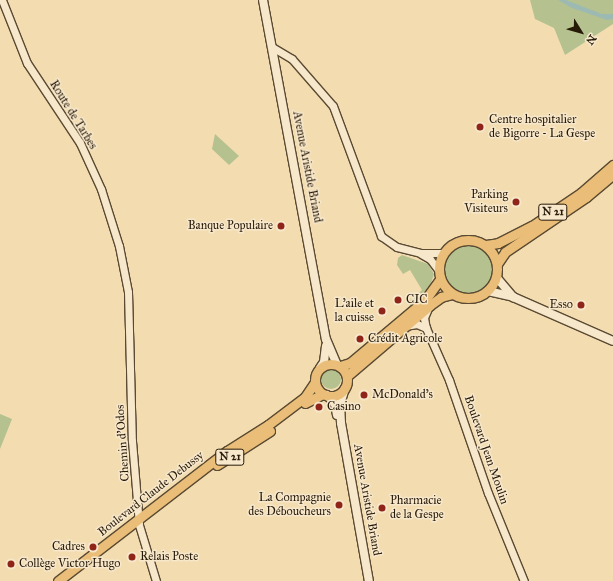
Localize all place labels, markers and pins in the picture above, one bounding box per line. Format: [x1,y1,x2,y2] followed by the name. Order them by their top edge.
[489,113,595,141] place label: Centre hospitalier de Bigorre - La Gespe
[474,121,486,133] marker: Centre hospitalier de Bigorre - La Gespe
[464,188,508,216] place label: Parking Visiteurs
[511,197,521,207] marker: Parking Visiteurs
[188,219,273,233] place label: Banque Populaire
[276,221,286,231] marker: Banque Populaire
[406,293,427,307] place label: CIC
[393,295,403,305] marker: CIC
[335,297,374,325] place label: L'aile et la cuisse
[550,298,573,312] place label: Esso
[576,300,586,310] marker: Esso
[377,306,387,316] marker: L'aile et la cuisse
[368,332,442,346] place label: Crédit Agricole
[355,334,365,344] marker: Crédit Agricole
[372,388,433,402] place label: McDonald's
[359,390,369,400] marker: McDonald's
[327,400,361,414] place label: Casino
[314,402,324,412] marker: Casino
[248,491,331,519] place label: La Compagnie des Déboucheurs
[390,494,444,522] place label: Pharmacie de la Gespe
[334,500,344,510] marker: La Compagnie des Déboucheurs
[377,503,387,513] marker: Pharmacie de la Gespe
[52,540,85,554] place label: Cadres
[88,542,98,552] marker: Cadres
[140,550,198,564] place label: Relais Poste
[127,552,137,562] marker: Relais Poste
[19,557,120,571] place label: Collège Victor Hugo
[6,559,16,569] marker: Collège Victor Hugo

